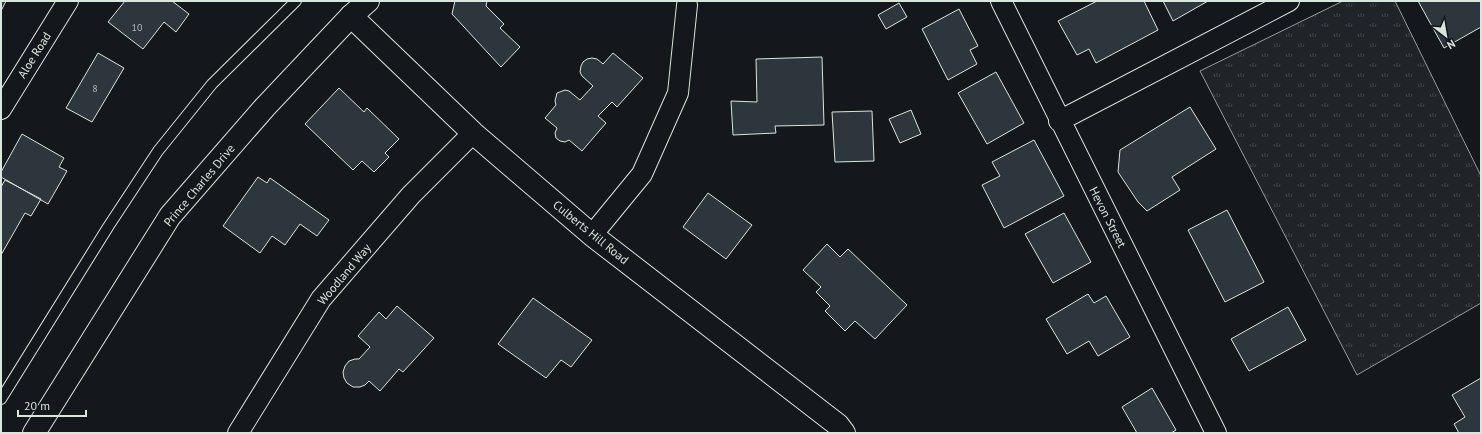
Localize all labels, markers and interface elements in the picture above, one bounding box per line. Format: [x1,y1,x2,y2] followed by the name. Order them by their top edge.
[1426,16,1466,56] north arrow
[132,21,143,34] house number: 10
[14,29,54,81] street label: Aloe Road
[1444,37,1458,52] text: N
[92,82,98,95] house number: 8
[160,141,238,229] street label: Prince Charles Drive
[1086,184,1130,250] street label: Hevon Street
[550,197,632,267] street label: Culberts Hill Road
[314,240,374,308] street label: Woodland Way
[18,392,86,418] scale bar
[24,398,50,413] text: 20 m

